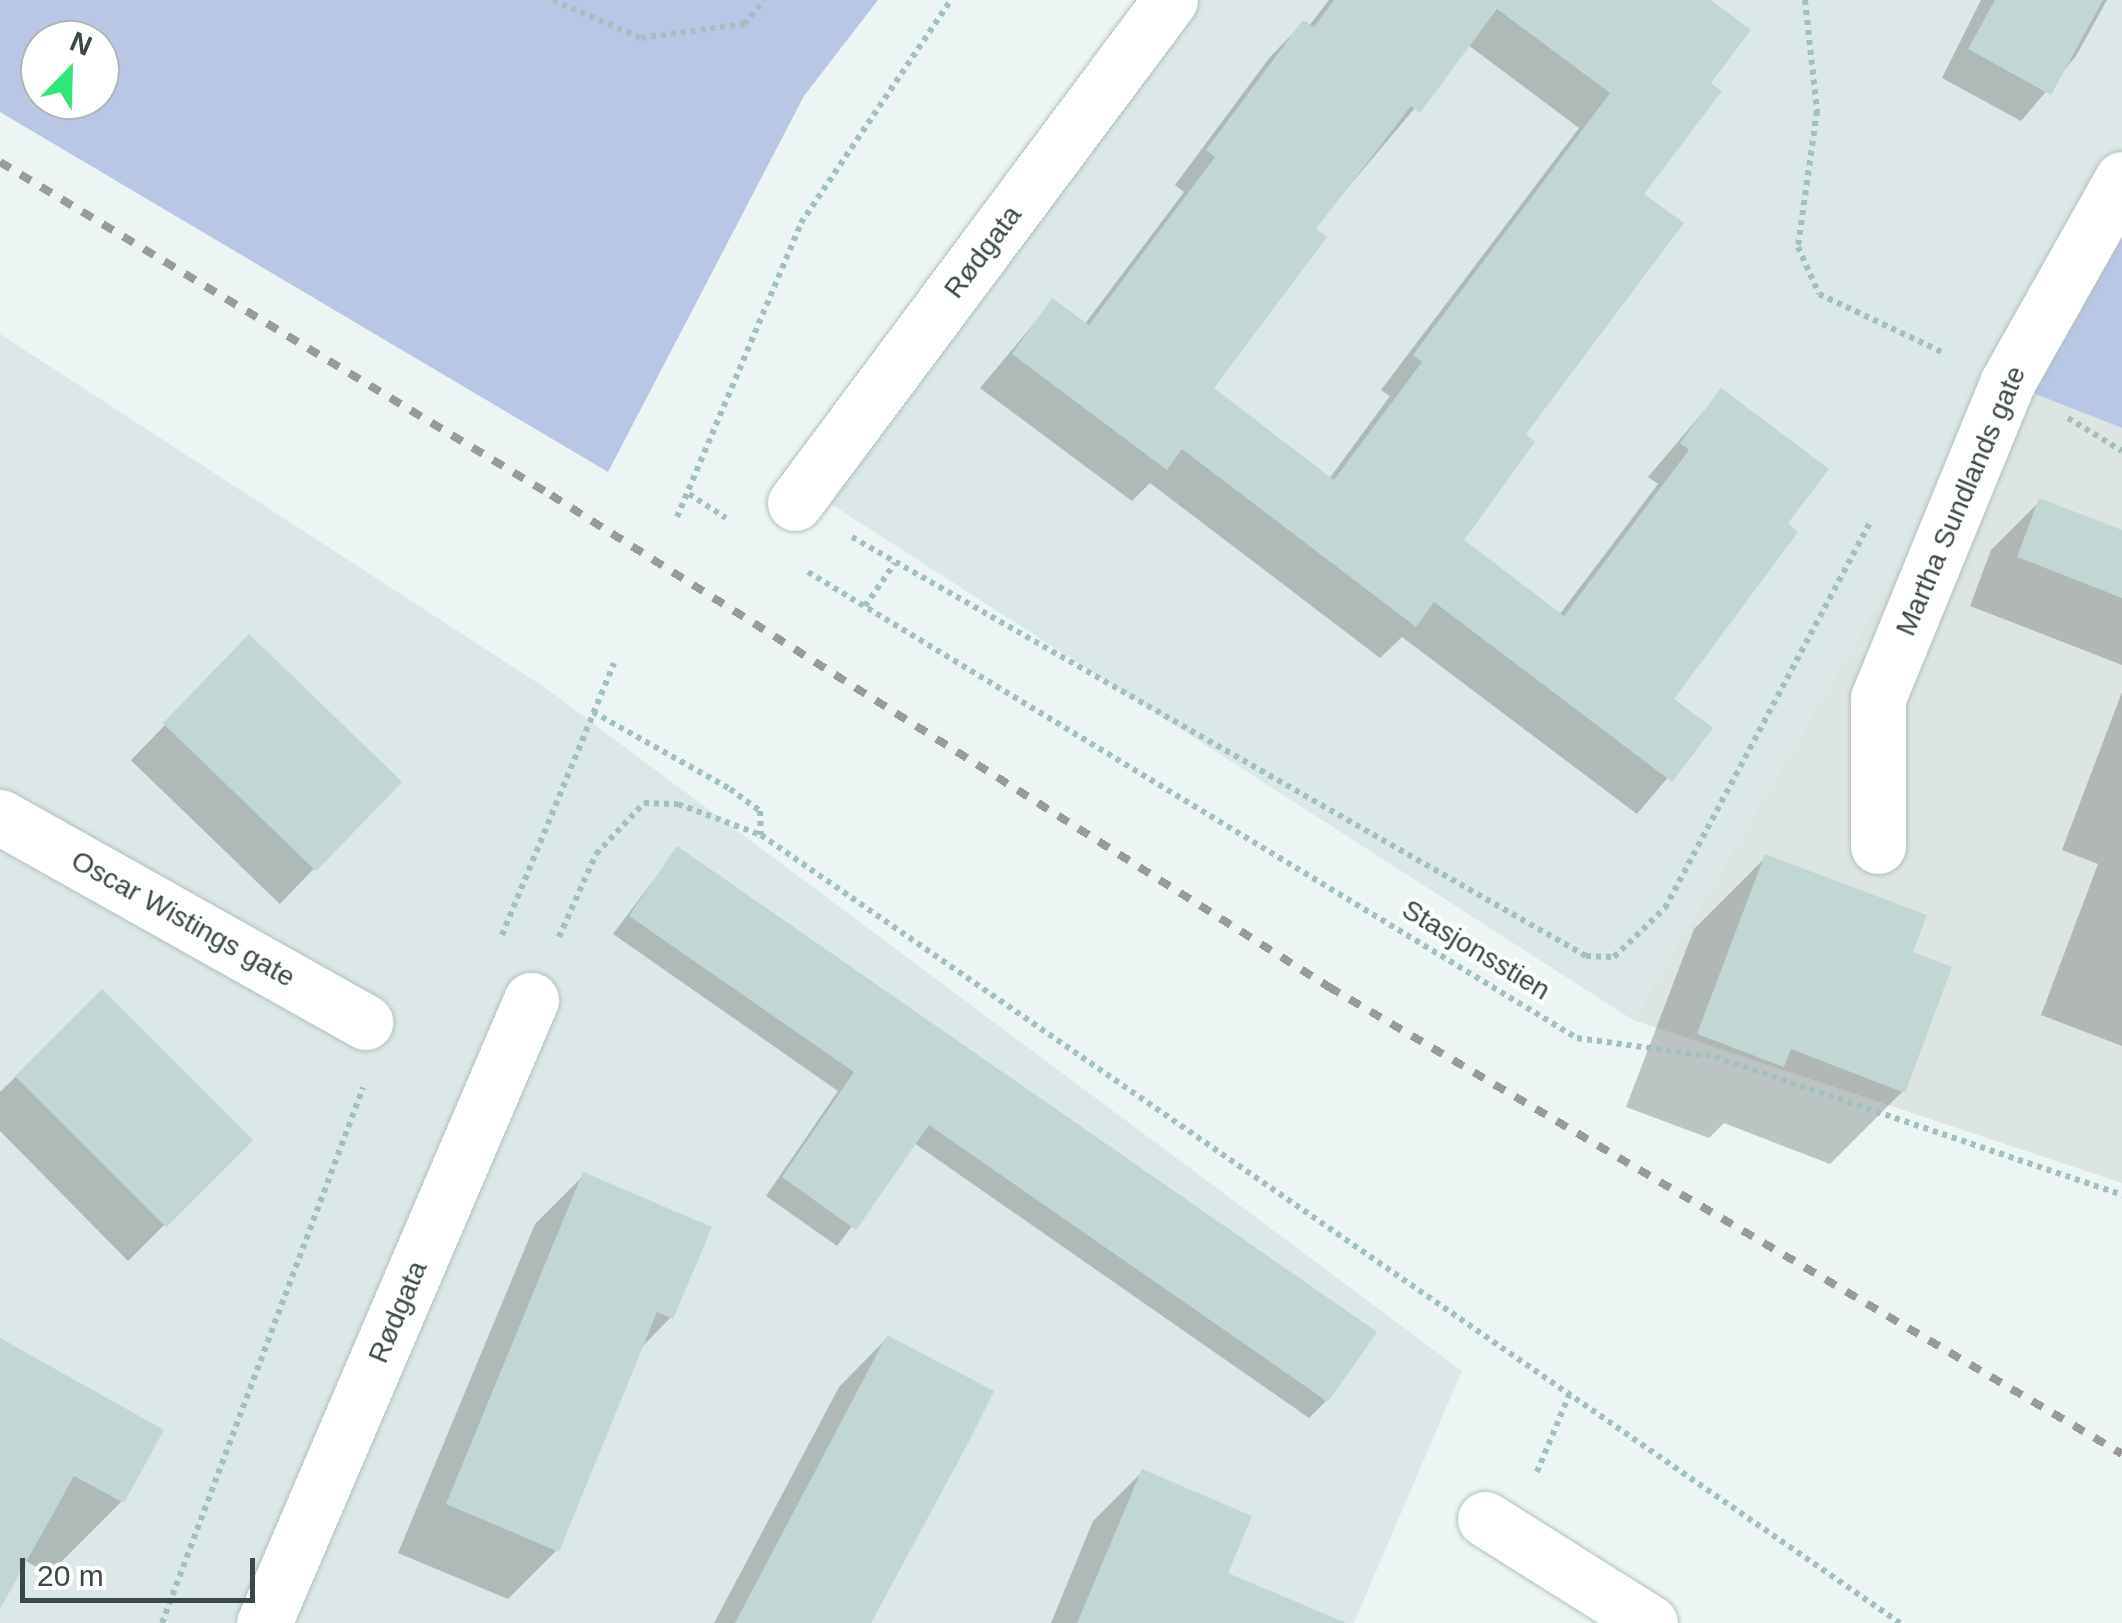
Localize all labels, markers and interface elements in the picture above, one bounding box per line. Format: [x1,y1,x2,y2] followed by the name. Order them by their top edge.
[20,20,120,120] north arrow
[66,26,96,62] text: N
[937,199,1029,305] street label: Rødgata
[1889,361,2033,641] street label: Martha Sundlands gate
[65,844,301,994] street label: Oscar Wistings gate
[1396,893,1556,1007] street label: Stasjonsstien
[362,1256,434,1368] street label: Rødgata
[25,1538,260,1600] scale bar
[37,1559,104,1592] text: 20 m

